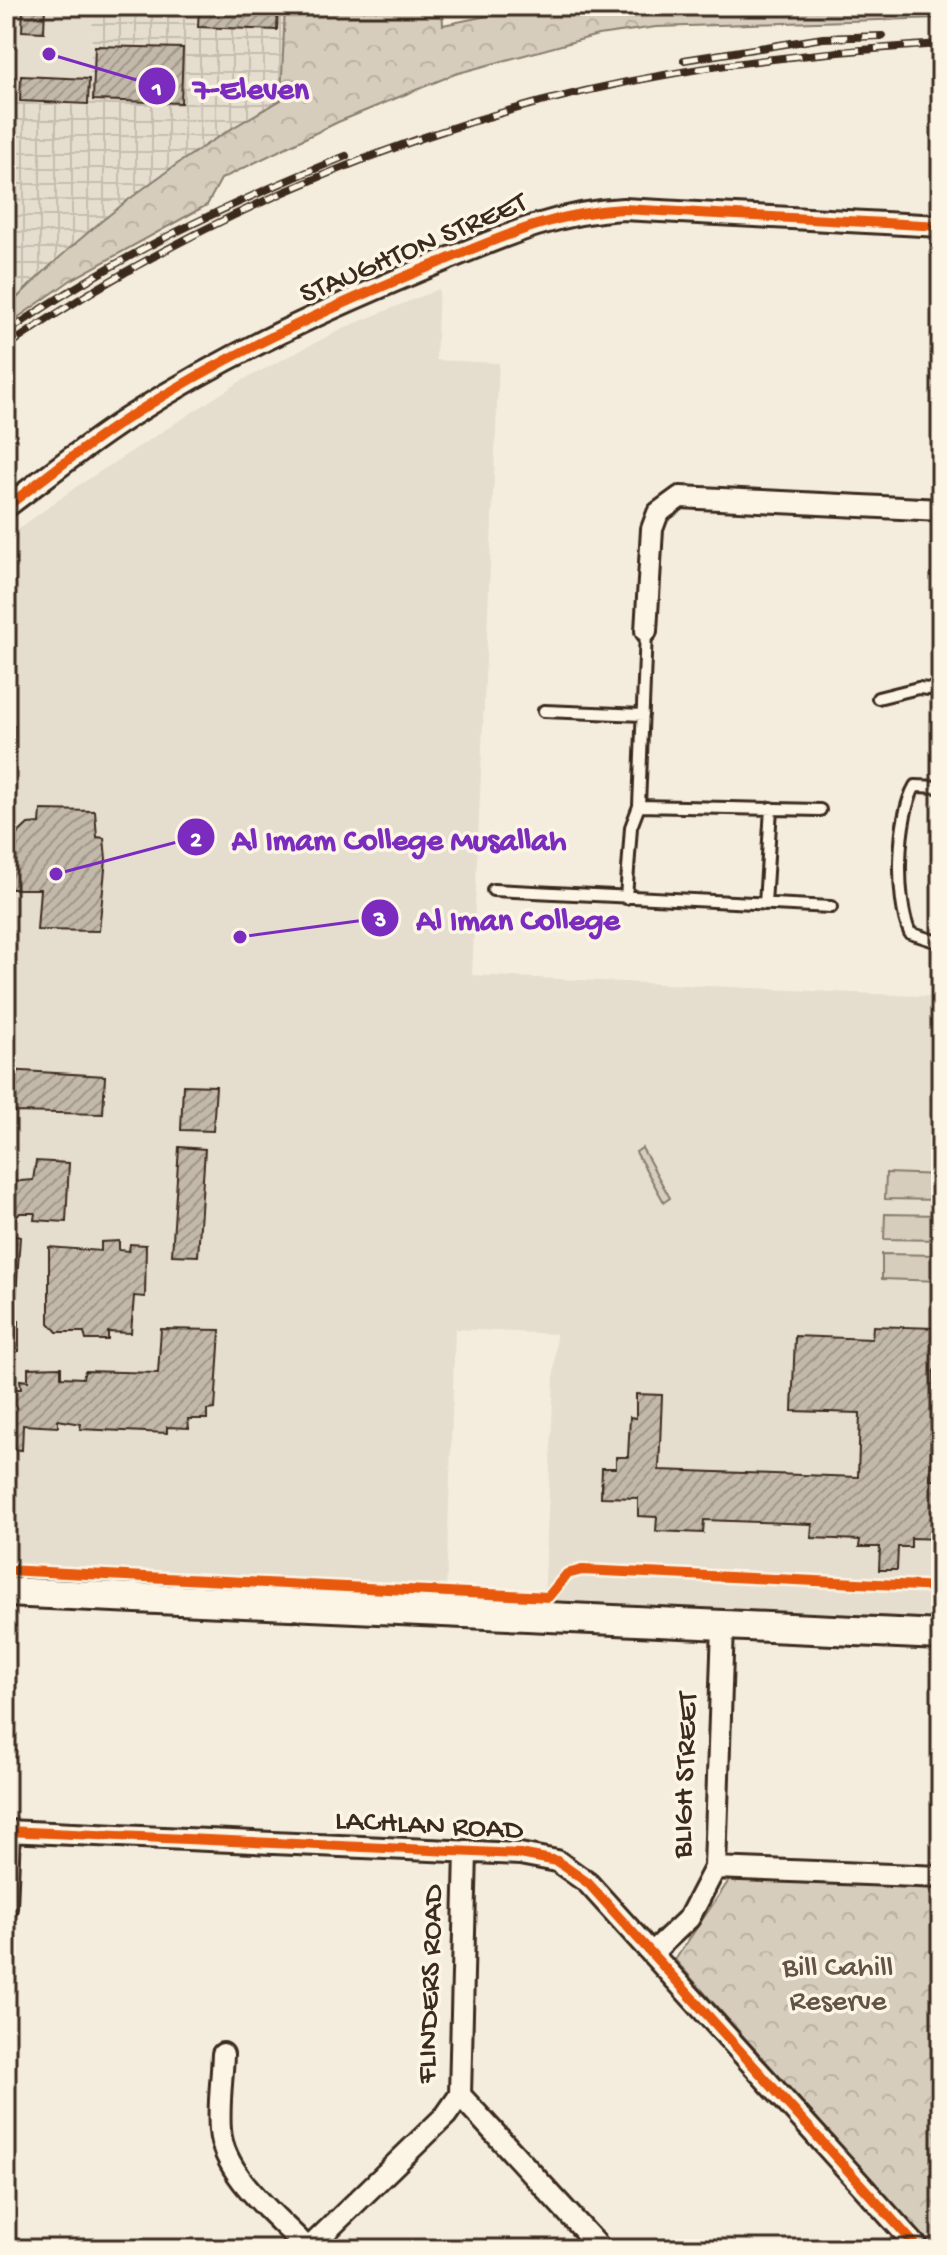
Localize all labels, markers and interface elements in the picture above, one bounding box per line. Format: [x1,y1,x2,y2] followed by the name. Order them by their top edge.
[137,58,325,114] callout: 7-Eleven
[191,73,310,111] text: 7-Eleven
[151,76,162,105] text: 1
[295,186,534,314] street label: STAUGHTON STREET
[176,809,582,865] callout: Al Imam College Musallah
[231,824,566,862] text: Al Imam College Musallah
[190,827,202,856] text: 2
[360,890,636,946] callout: Al Iman College
[415,904,621,942] text: Al Iman College
[373,907,386,936] text: 3
[667,1690,707,1860] street label: BLIGH STREET
[334,1805,524,1849] street label: LACHLAN ROAD
[411,1883,453,2085] street label: FLINDERS ROAD
[782,1952,893,2021] park label: Bill Cahill Reserve

